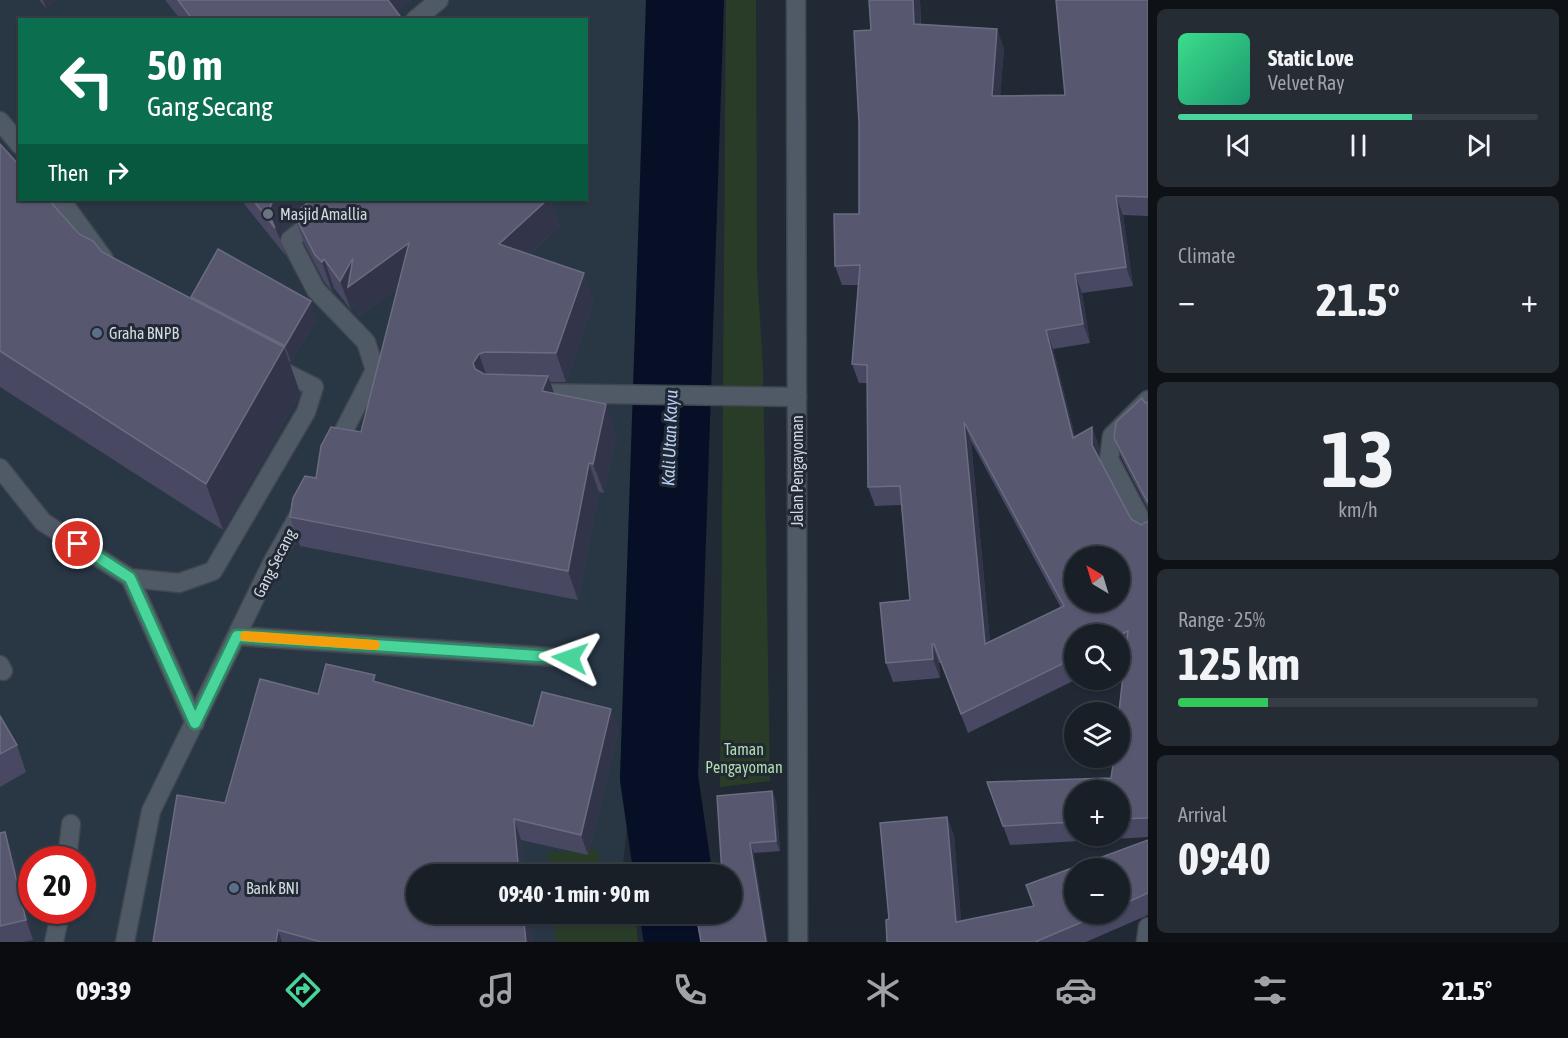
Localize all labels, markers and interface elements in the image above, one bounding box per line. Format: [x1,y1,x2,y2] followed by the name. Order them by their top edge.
[147,41,222,89] text: 50 m
[48,42,126,120] icon: left
[1268,45,1354,71] text: Static Love
[1268,71,1345,94] text: Velvet Ray
[147,91,273,122] text: Gang Secang
[1222,129,1255,162] icon: previous
[1342,129,1375,162] icon: pause
[1462,129,1495,162] icon: next
[101,156,134,189] icon: right
[48,160,89,186] text: Then
[280,205,367,224] place label: Masjid Amallia
[261,207,275,221] marker: Masjid Amallia
[1178,244,1235,267] text: Climate
[1316,274,1400,326] text: 21.5°
[1178,281,1195,319] text: −
[1521,281,1538,319] text: +
[109,324,180,342] place label: Graha BNPB
[90,326,104,340] marker: Graha BNPB
[657,389,682,486] water label: Kali Utan Kayu
[1321,414,1395,504] text: 13
[788,415,807,527] street label: Jalan Pengayoman
[1338,498,1378,521] text: km/h
[52,518,103,569] pin
[249,526,300,601] street label: Gang Secang
[61,527,94,560] icon: arrive
[1064,546,1130,612] north arrow
[1064,546,1130,924] map controls
[1178,608,1265,631] text: Range · 25%
[1064,624,1130,690] button: search
[538,626,602,690] position arrow
[1178,638,1300,690] text: 125 km
[1064,702,1130,768] button: layers
[705,740,783,777] park label: Taman Pengayoman
[1064,780,1130,846] button: +
[1178,803,1227,826] text: Arrival
[1178,833,1271,885] text: 09:40
[18,846,96,924] speed limit sign: 20
[1064,858,1130,924] button: −
[246,879,299,897] place label: Bank BNI
[227,881,241,895] marker: Bank BNI
[498,881,650,907] text: 09:40 · 1 min · 90 m
[282,969,324,1011] icon: directions
[476,969,518,1011] icon: music
[669,969,711,1011] icon: phone
[862,969,904,1011] icon: climate
[1055,969,1097,1011] icon: car
[1249,969,1291,1011] icon: filters
[76,975,131,1006] text: 09:39
[1442,975,1492,1006] text: 21.5°

